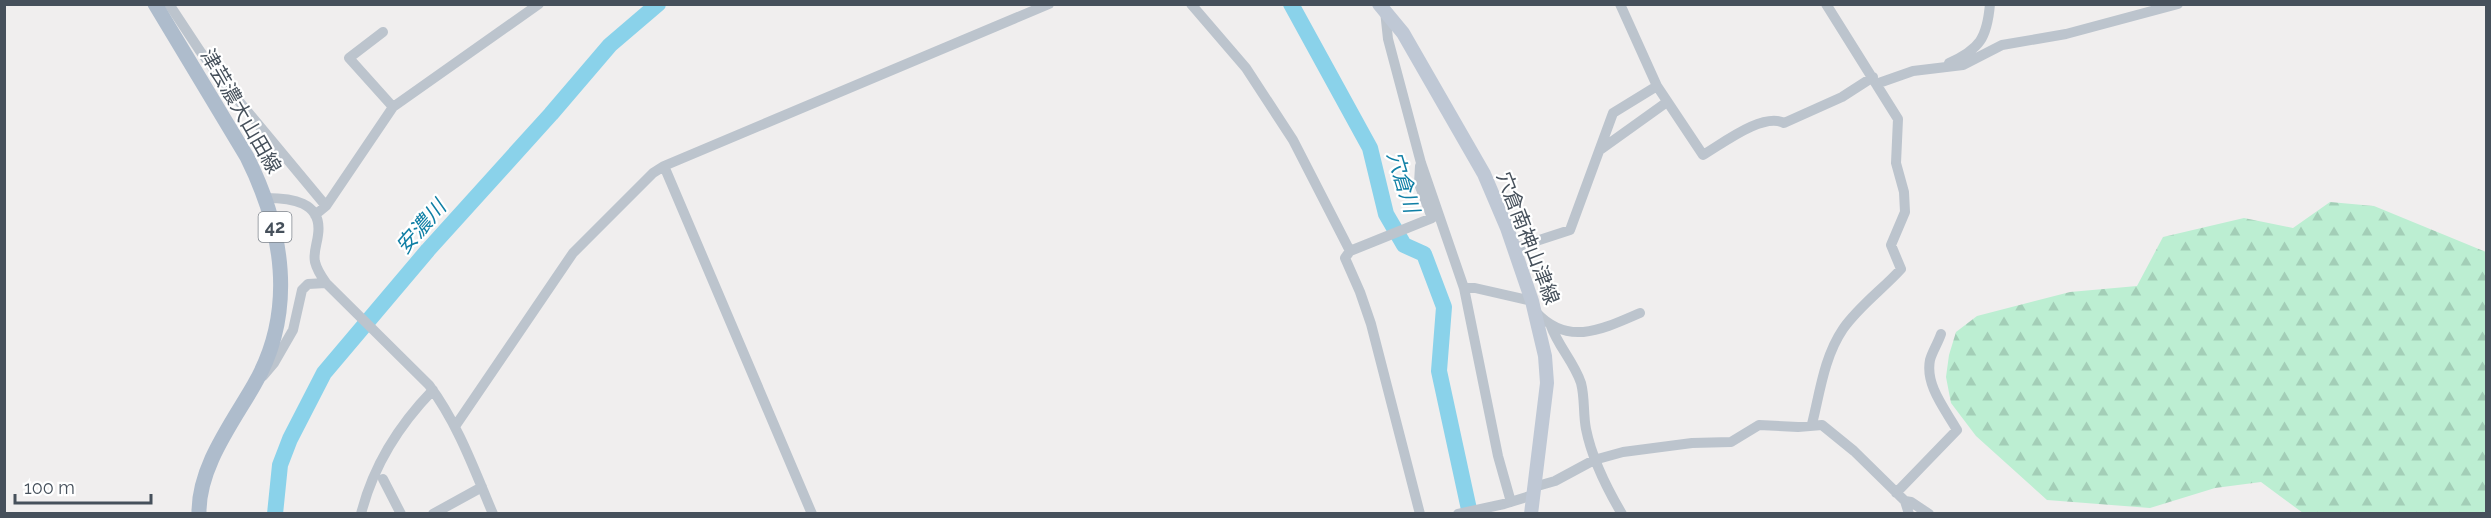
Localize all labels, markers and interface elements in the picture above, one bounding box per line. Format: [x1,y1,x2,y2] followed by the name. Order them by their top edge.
[196,44,286,178] street label: 津芸濃大山田線
[1382,148,1425,218] water label: 穴倉川
[1492,168,1564,308] street label: 穴倉南神山津線
[391,193,452,259] water label: 安濃川
[258,212,292,242] road number: 42
[15,467,152,505] scale bar
[24,477,75,498] text: 100 m

